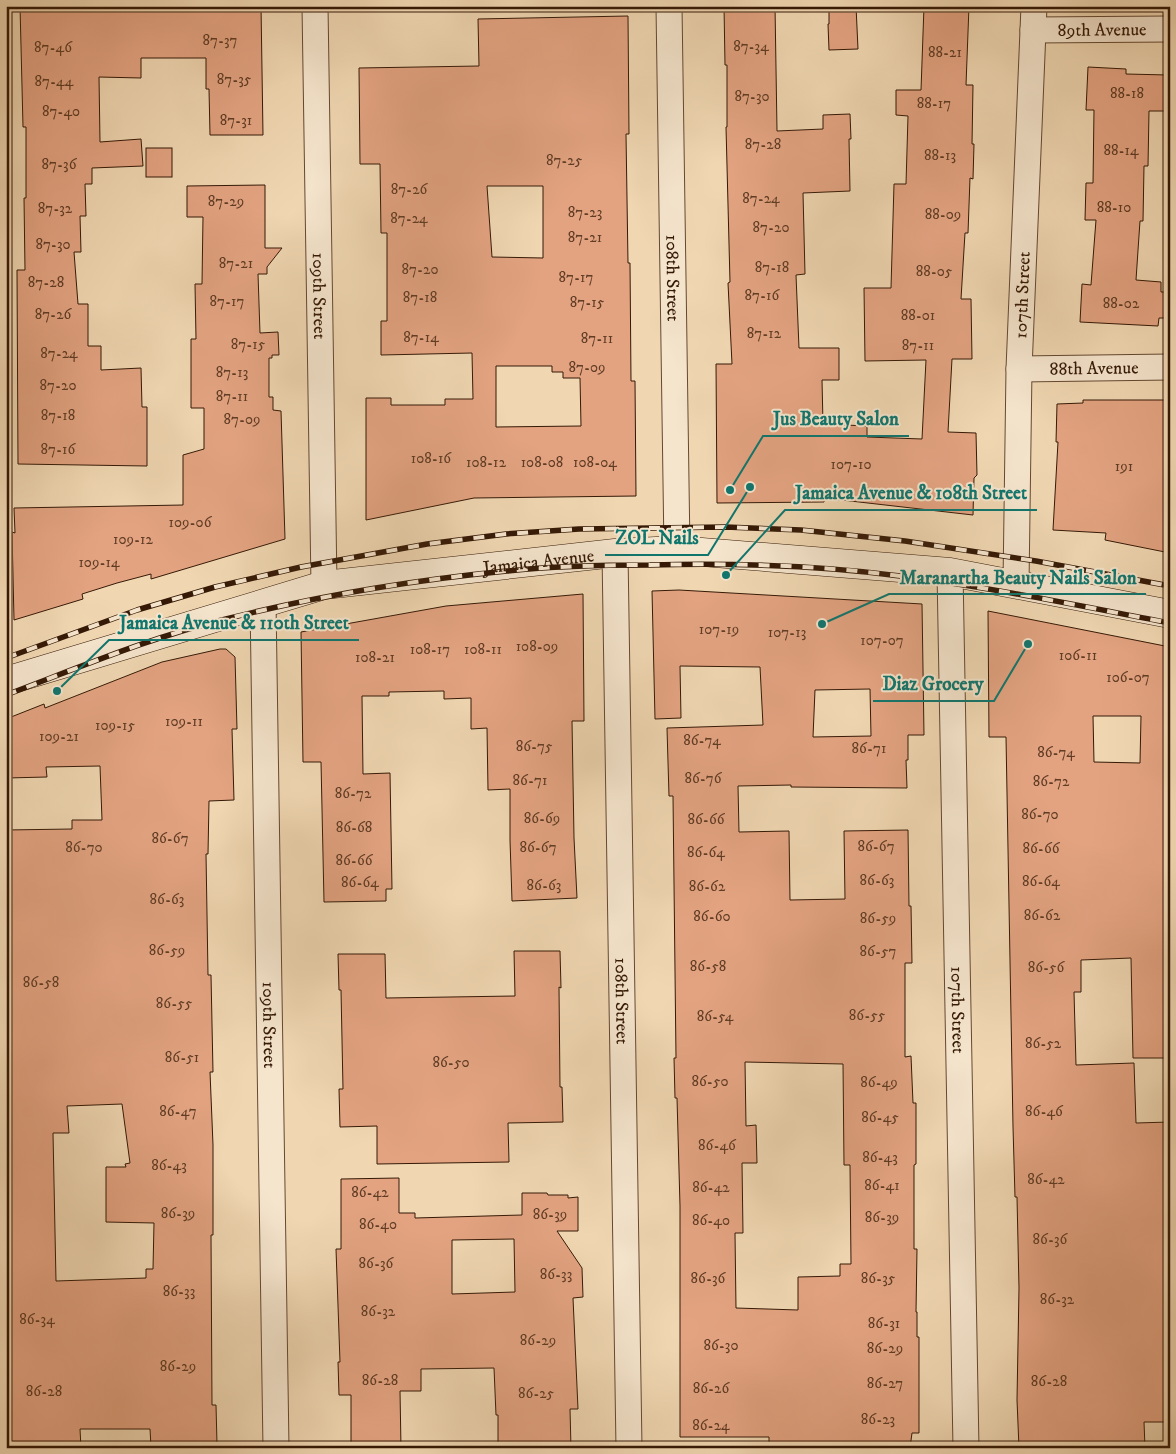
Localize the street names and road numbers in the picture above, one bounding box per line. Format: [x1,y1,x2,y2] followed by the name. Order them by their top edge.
[1057,19,1147,42] street label: 89th Avenue
[660,234,684,322] street label: 108th Street
[1010,251,1036,339] street label: 107th Street
[307,252,330,340] street label: 109th Street
[1049,357,1139,381] street label: 88th Avenue
[480,545,595,580] street label: Jamaica Avenue
[609,957,633,1045] street label: 108th Street
[945,966,969,1054] street label: 107th Street
[257,981,280,1069] street label: 109th Street

